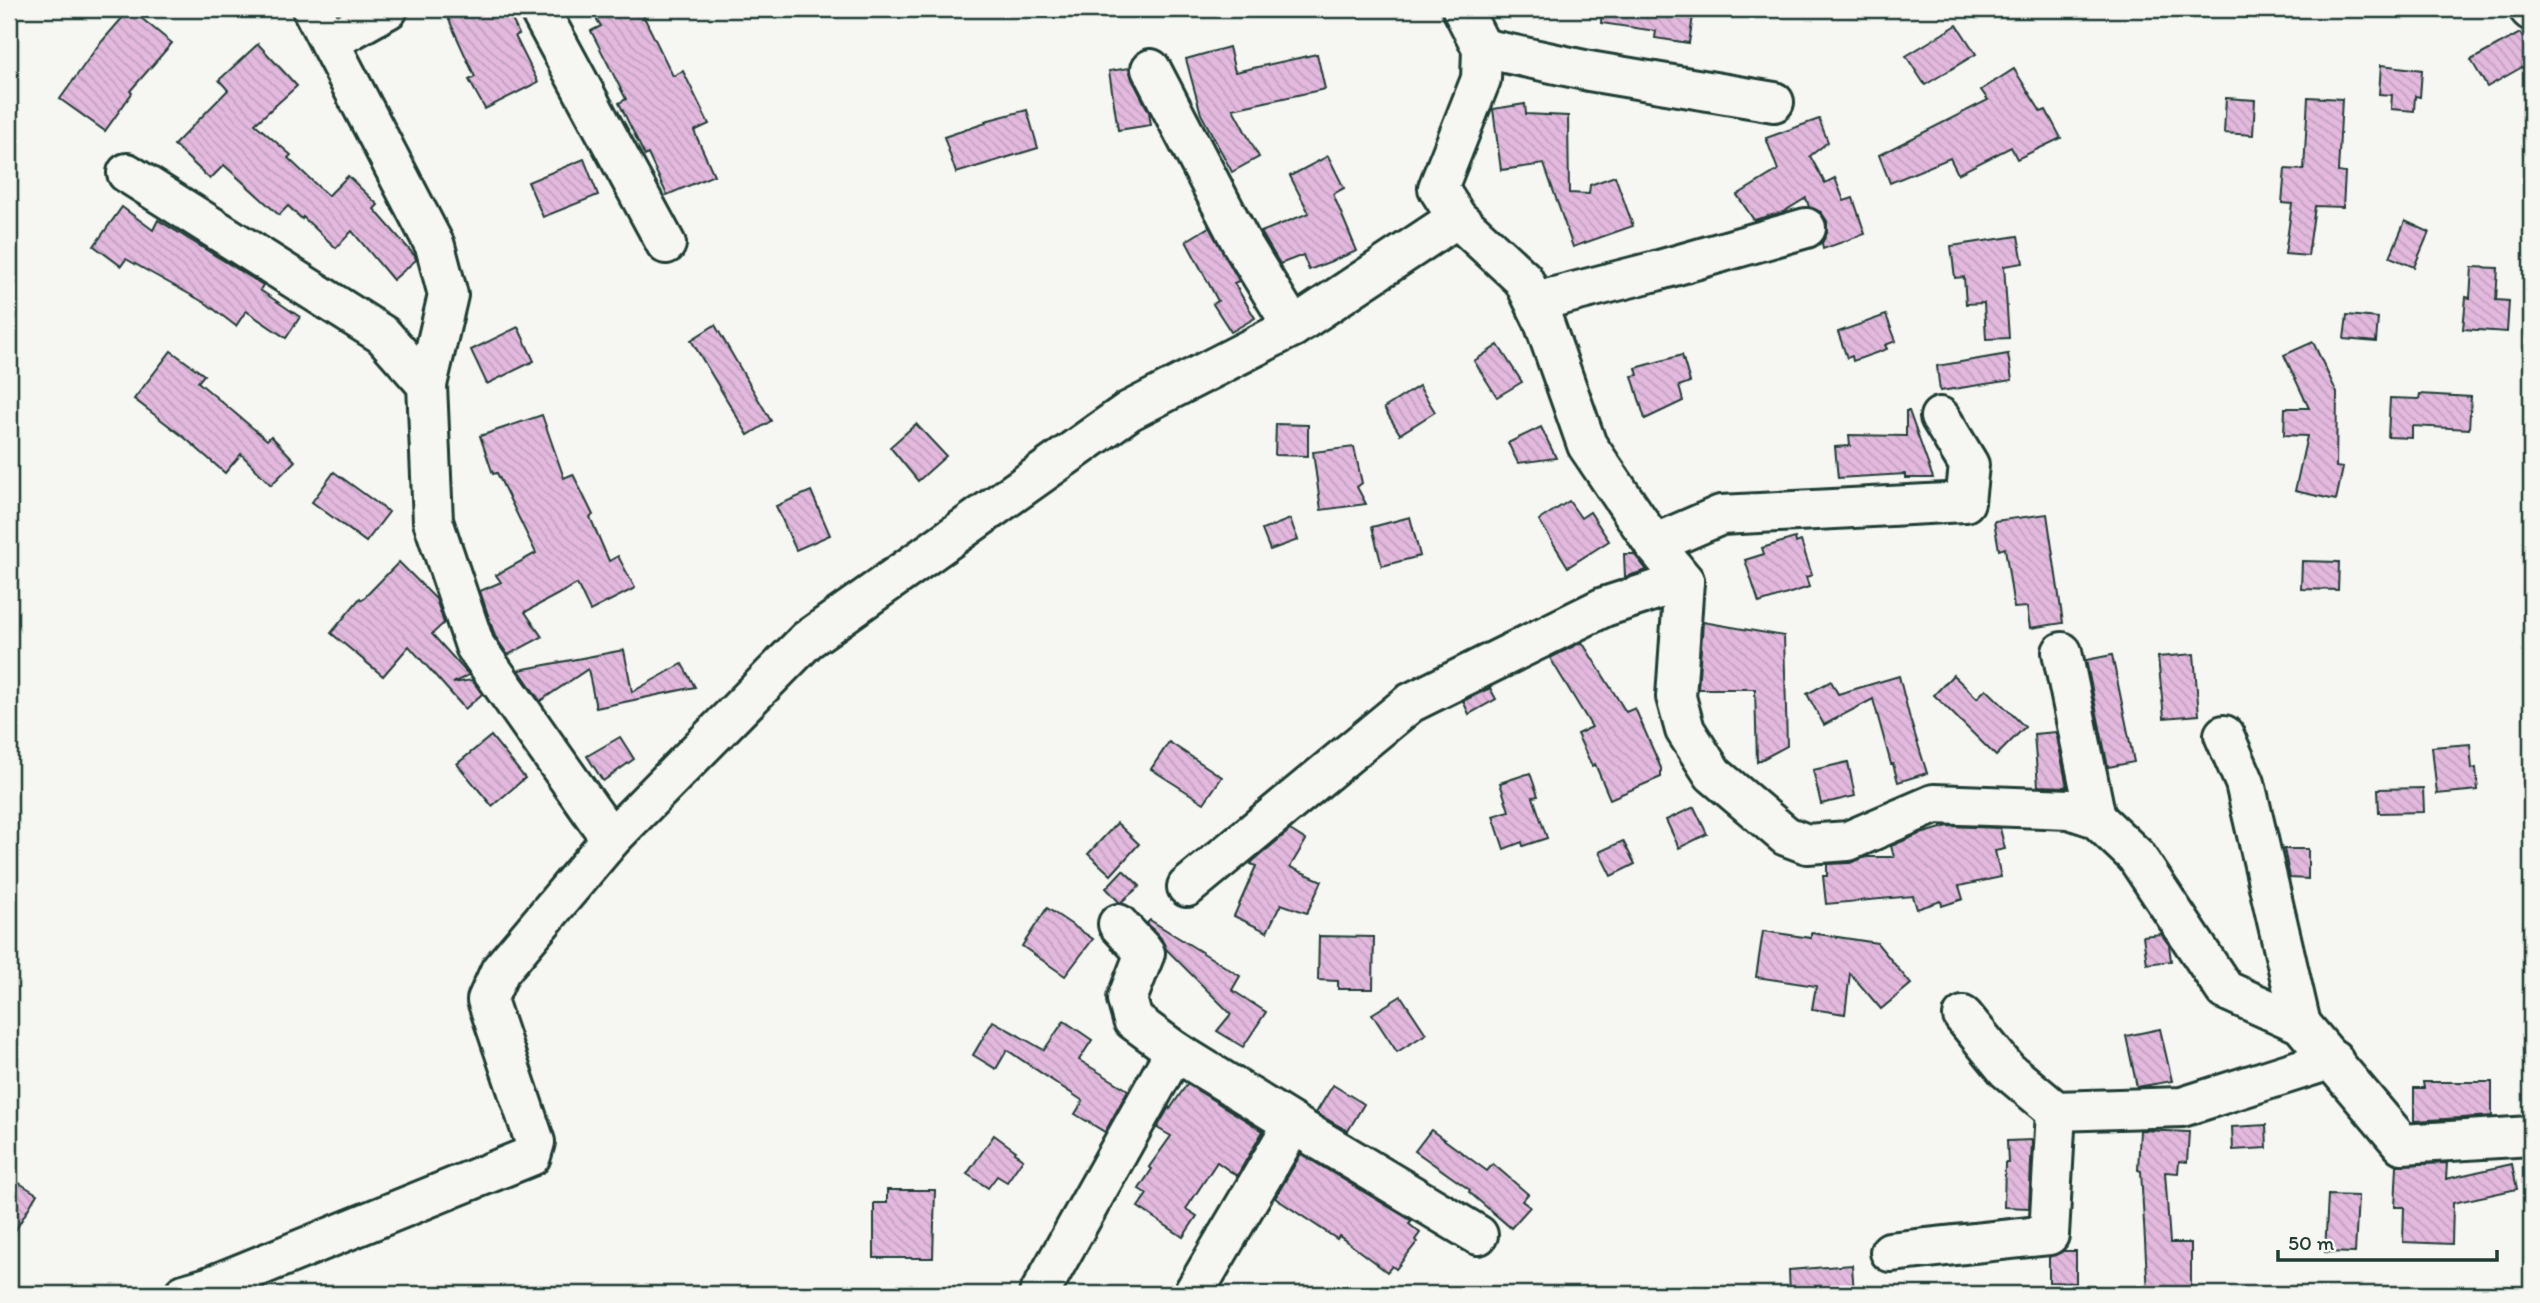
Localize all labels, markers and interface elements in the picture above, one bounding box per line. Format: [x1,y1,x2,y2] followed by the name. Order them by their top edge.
[2278,1219,2496,1263] scale bar
[2288,1230,2335,1255] text: 50 m

